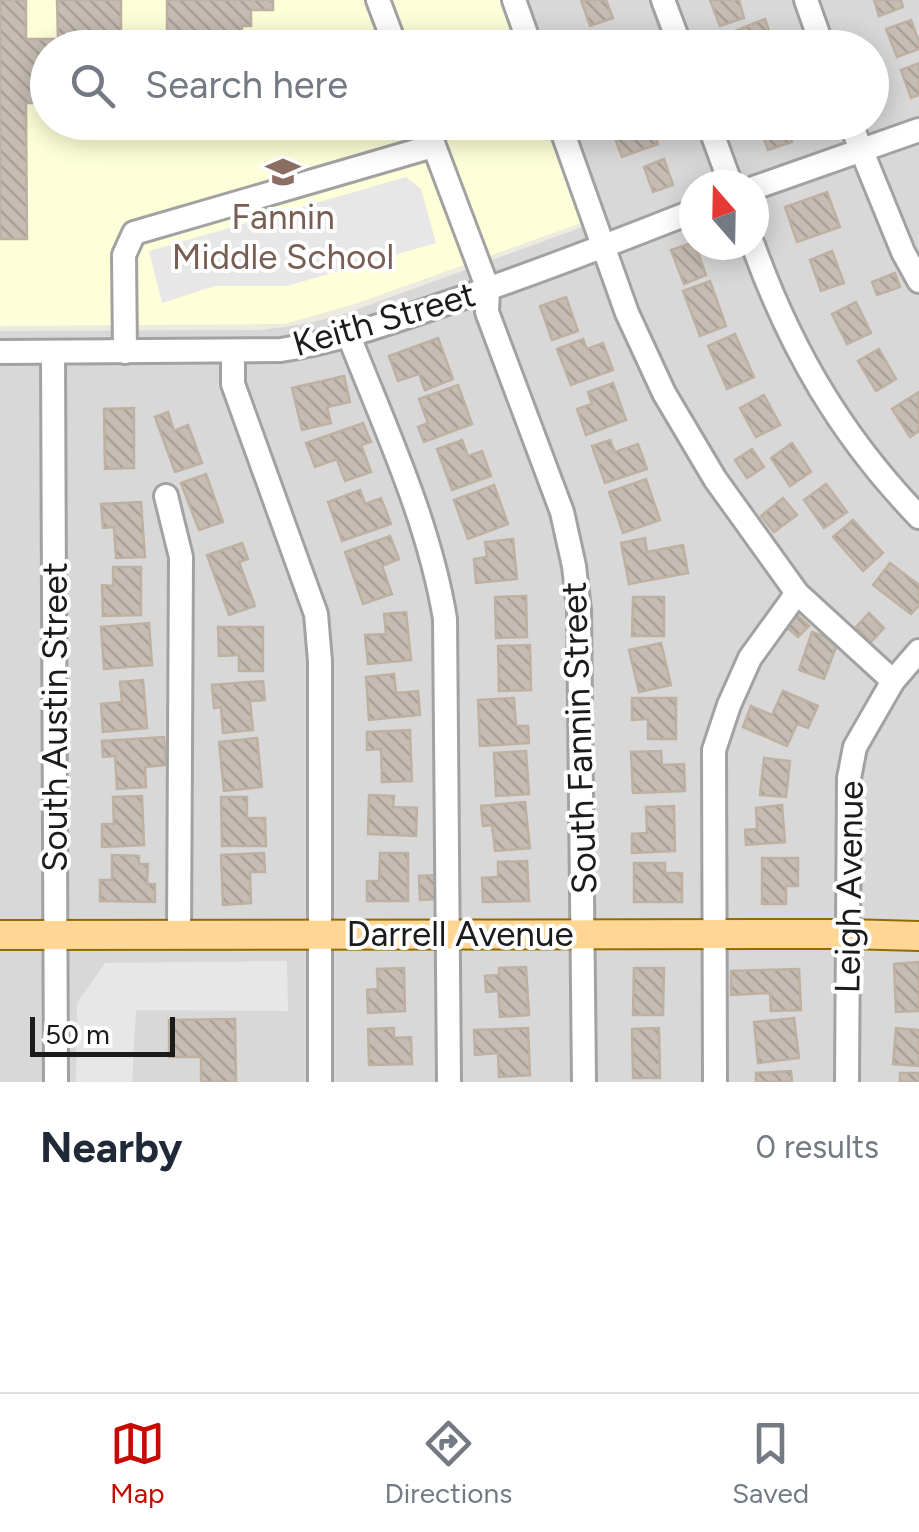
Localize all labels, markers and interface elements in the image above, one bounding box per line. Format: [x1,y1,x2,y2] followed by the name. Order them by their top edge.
[30,30,889,140] search box
[65,58,120,113] icon: search
[145,62,348,108] text: Search here
[264,153,302,191] school or university icon: Fannin Middle School
[679,170,769,260] north arrow
[172,196,394,278] place label: Fannin Middle School
[288,273,480,365] street label: Keith Street
[34,562,76,872] street label: South Austin Street
[553,581,605,895] street label: South Fannin Street
[826,780,872,994] street label: Leigh Avenue
[346,913,574,955] street label: Darrell Avenue
[30,1012,175,1056] scale bar
[45,1017,110,1051] text: 50 m
[40,1122,182,1173] text: Nearby
[755,1128,879,1166] text: 0 results
[110,1416,165,1510] tab: Map
[385,1416,512,1510] tab: Directions
[732,1416,809,1510] tab: Saved

